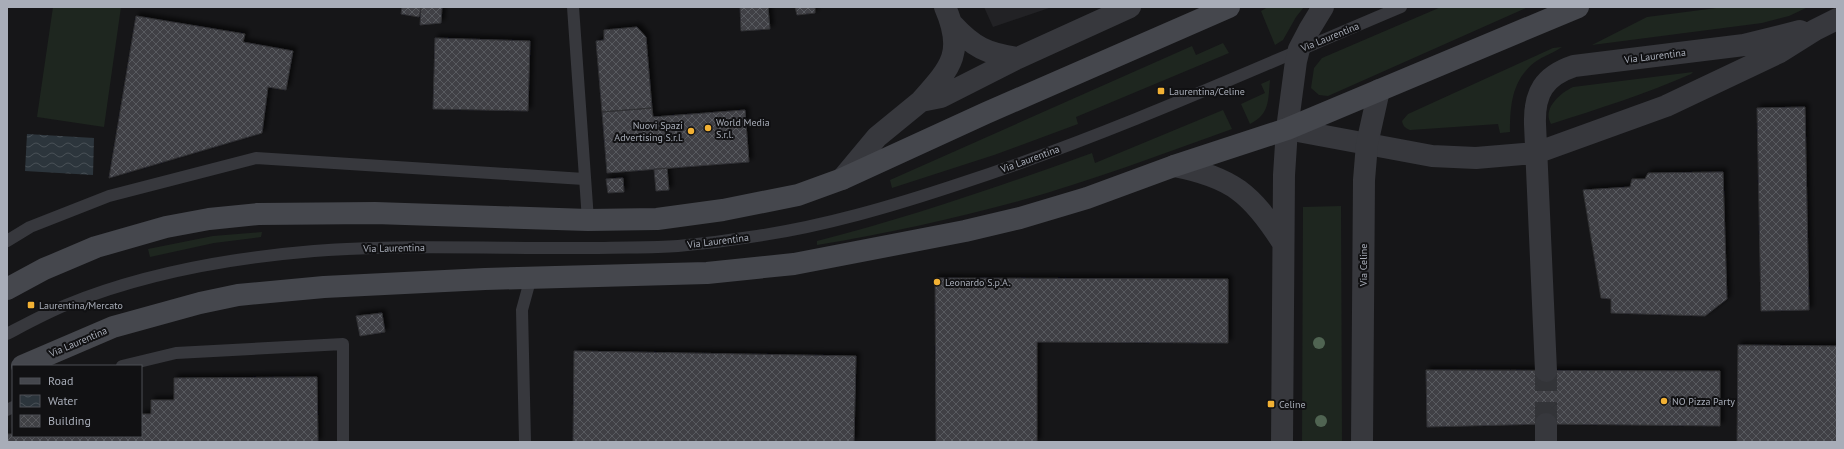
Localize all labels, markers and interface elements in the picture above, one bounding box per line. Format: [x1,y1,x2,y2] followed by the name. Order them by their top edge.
[1298,19,1361,55] street label: Via Laurentina
[1623,46,1686,66] street label: Via Laurentina
[1169,85,1245,98] place label: Laurentina/Celine
[1156,86,1166,96] marker: Laurentina/Celine
[716,116,770,141] place label: World Media S.r.l.
[614,119,683,144] place label: Nuovi Spazi Advertising S.r.l.
[703,123,713,133] marker: World Media S.r.l.
[686,126,696,136] marker: Nuovi Spazi Advertising S.r.l.
[998,142,1061,176] street label: Via Laurentina
[686,231,749,251] street label: Via Laurentina
[362,241,425,255] street label: Via Laurentina
[1357,244,1370,287] street label: Via Celine
[945,276,1010,289] place label: Leonardo S.p.A.
[932,277,942,287] marker: Leonardo S.p.A.
[39,299,123,312] place label: Laurentina/Mercato
[26,300,36,310] marker: Laurentina/Mercato
[46,324,109,360] street label: Via Laurentina
[12,365,142,437] legend
[48,373,73,388] text: Road
[48,393,78,408] text: Water
[1672,395,1735,408] place label: NO Pizza Party
[1659,396,1669,406] marker: NO Pizza Party
[1279,398,1306,411] place label: Celine
[1266,399,1276,409] marker: Celine
[48,413,91,428] text: Building

